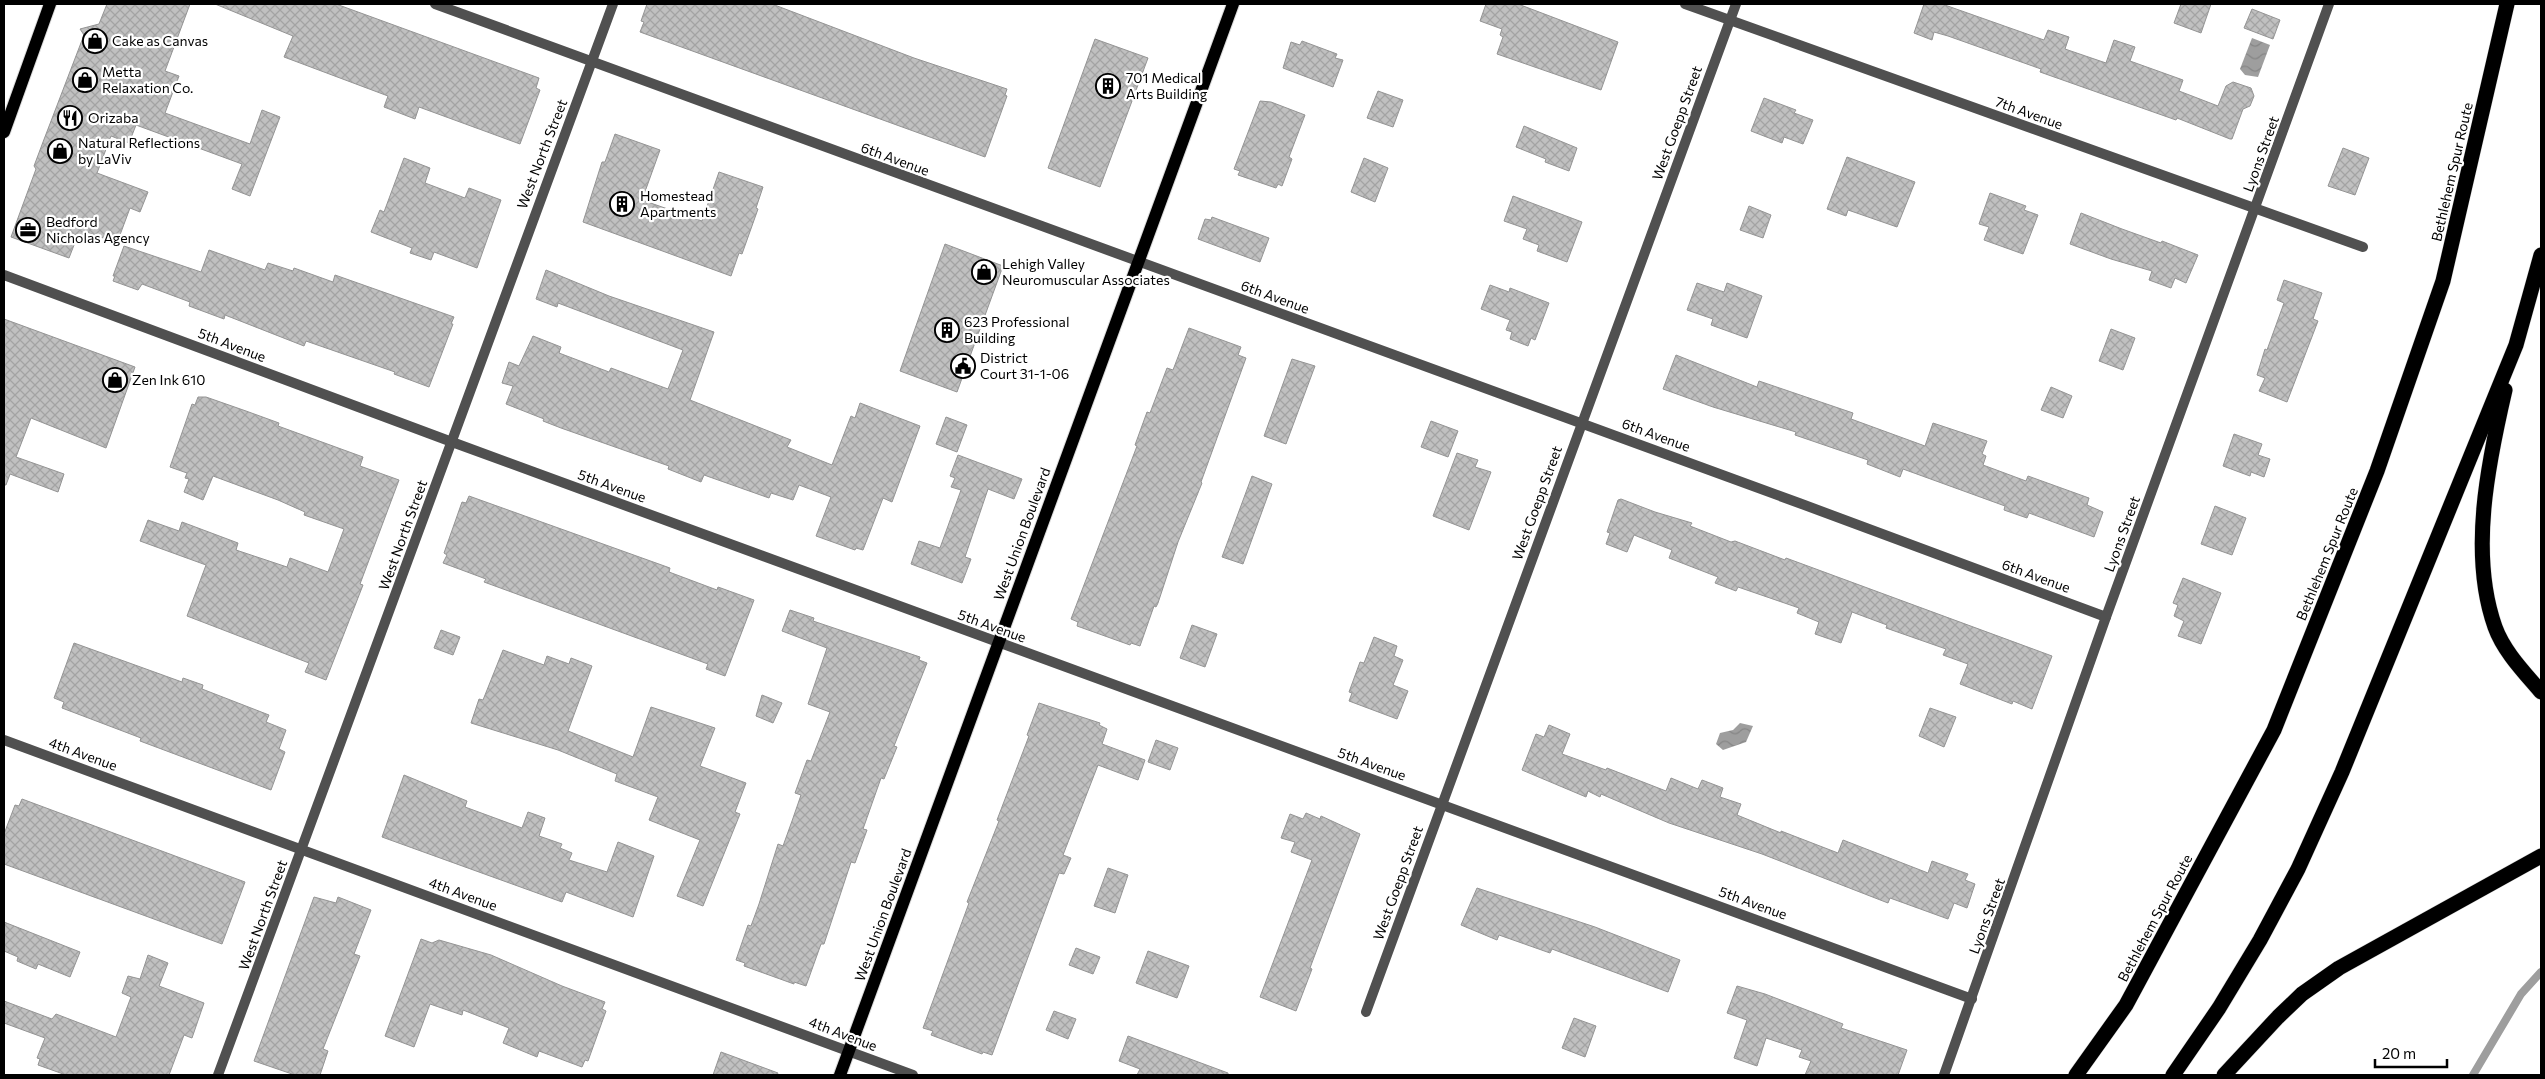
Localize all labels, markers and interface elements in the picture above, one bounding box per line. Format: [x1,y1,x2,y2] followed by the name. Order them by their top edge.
[82,28,108,54] shop icon: Cake as Canvas
[112,32,208,49] place label: Cake as Canvas
[102,63,193,96] place label: Metta Relaxation Co.
[1648,63,1705,182] street label: West Goepp Street
[72,67,98,93] shop icon: Metta Relaxation Co.
[1126,69,1208,102] place label: 701 Medical Arts Building
[1095,73,1121,99] building icon: 701 Medical Arts Building
[1993,92,2065,133] street label: 7th Avenue
[513,96,570,211] street label: West North Street
[2427,101,2476,243] street label: Bethlehem Spur Route
[57,105,83,131] restaurant icon: Orizaba
[88,109,139,126] place label: Orizaba
[2239,113,2282,194] street label: Lyons Street
[78,134,200,167] place label: Natural Reflections by LaViv
[47,138,73,164] shop icon: Natural Reflections by LaViv
[859,138,932,179] street label: 6th Avenue
[640,187,716,220] place label: Homestead Apartments
[609,191,635,217] building icon: Homestead Apartments
[46,213,150,246] place label: Bedford Nicholas Agency
[15,217,41,243] office icon: Bedford Nicholas Agency
[1002,255,1170,288] place label: Lehigh Valley Neuromuscular Associates
[971,259,997,285] shop icon: Lehigh Valley Neuromuscular Associates
[1239,276,1312,317] street label: 6th Avenue
[964,313,1069,346] place label: 623 Professional Building
[934,317,960,343] building icon: 623 Professional Building
[196,324,268,365] street label: 5th Avenue
[980,349,1069,382] place label: District Court 31-1-06
[950,353,976,379] public building icon: District Court 31-1-06
[102,367,128,393] shop icon: Zen Ink 610
[132,371,205,388] place label: Zen Ink 610
[1620,414,1693,455] street label: 6th Avenue
[1508,443,1565,562] street label: West Goepp Street
[576,465,649,506] street label: 5th Avenue
[990,465,1053,603] street label: West Union Boulevard
[375,477,430,592] street label: West North Street
[2292,485,2361,623] street label: Bethlehem Spur Route
[2100,493,2143,574] street label: Lyons Street
[2000,555,2073,596] street label: 6th Avenue
[956,605,1029,646] street label: 5th Avenue
[47,733,120,774] street label: 4th Avenue
[1336,743,1409,784] street label: 5th Avenue
[1369,823,1426,942] street label: West Goepp Street
[851,846,914,984] street label: West Union Boulevard
[2114,851,2195,984] street label: Bethlehem Spur Route
[235,857,290,972] street label: West North Street
[427,873,500,914] street label: 4th Avenue
[1965,875,2008,956] street label: Lyons Street
[1717,882,1790,923] street label: 5th Avenue
[807,1013,880,1054] street label: 4th Avenue
[2375,1036,2448,1068] scale bar
[2382,1044,2416,1062] text: 20 m

